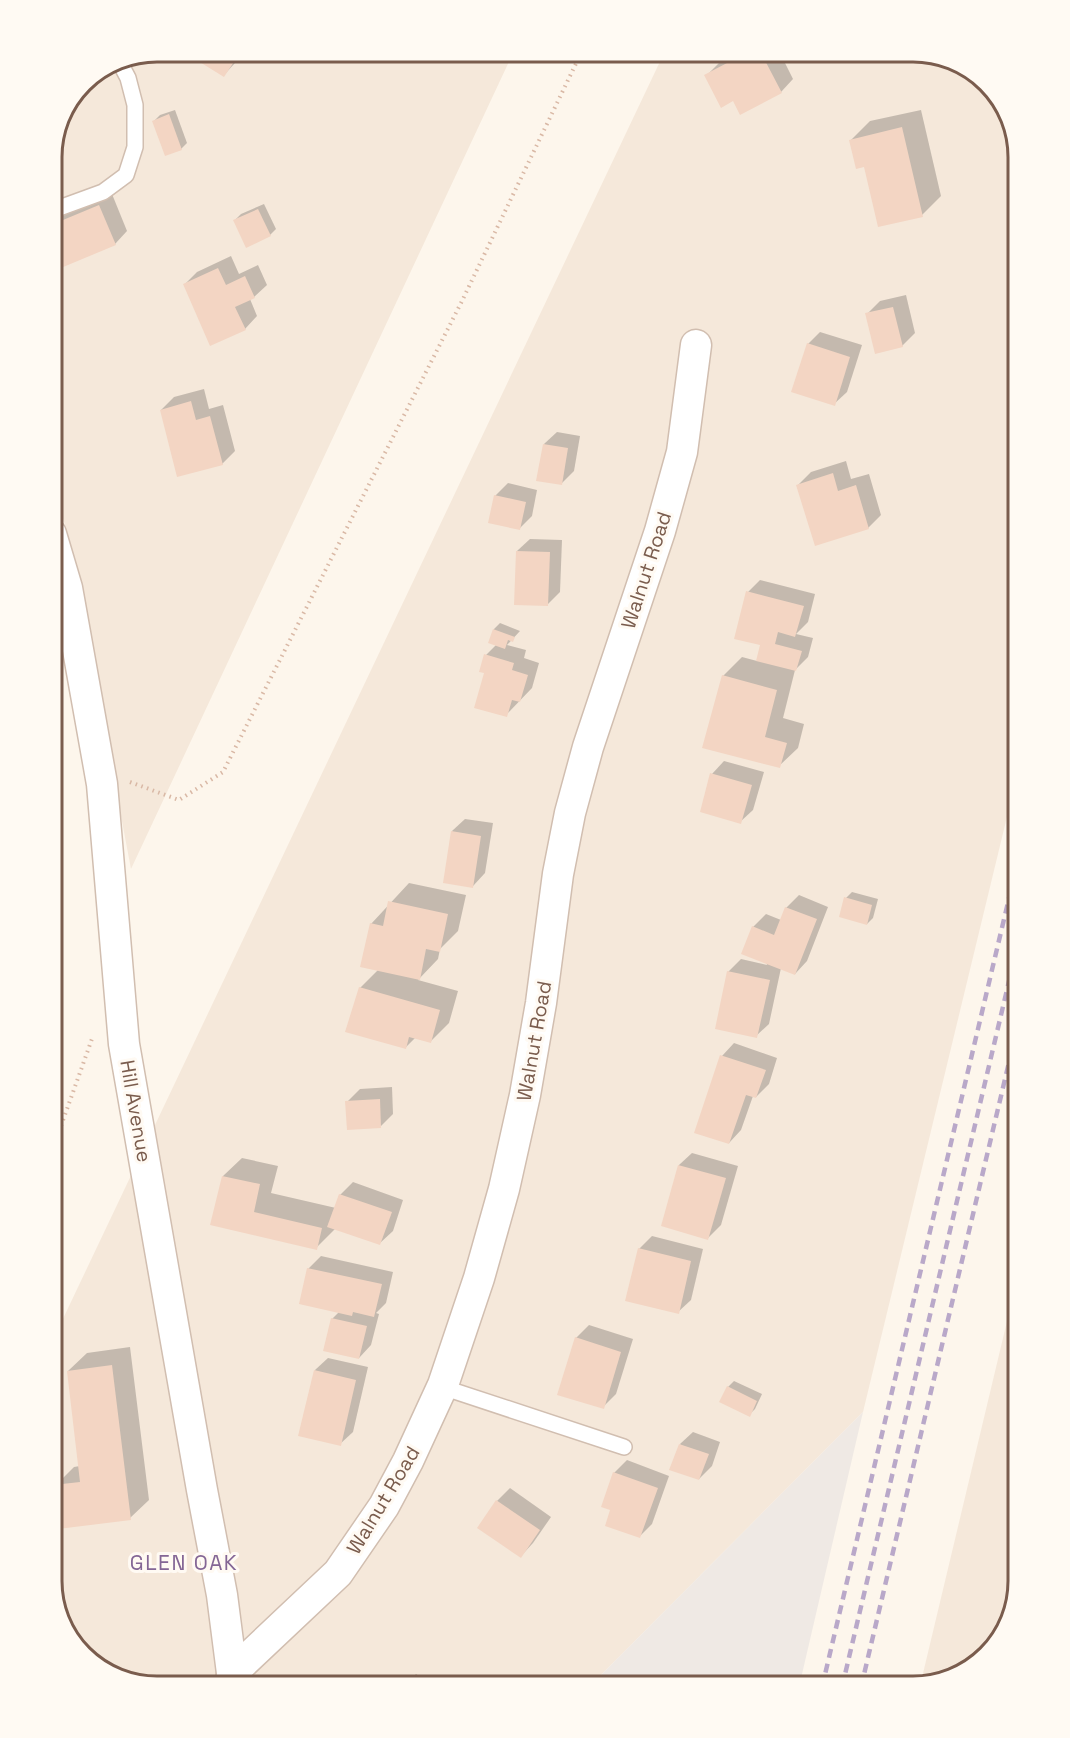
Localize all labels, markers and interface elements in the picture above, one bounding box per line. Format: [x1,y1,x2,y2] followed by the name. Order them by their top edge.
[615,508,677,632] street label: Walnut Road
[511,979,557,1103] street label: Walnut Road
[114,1058,158,1164] street label: Hill Avenue
[341,1441,425,1559] street label: Walnut Road
[130,1549,238,1576] district label: GLEN OAK

